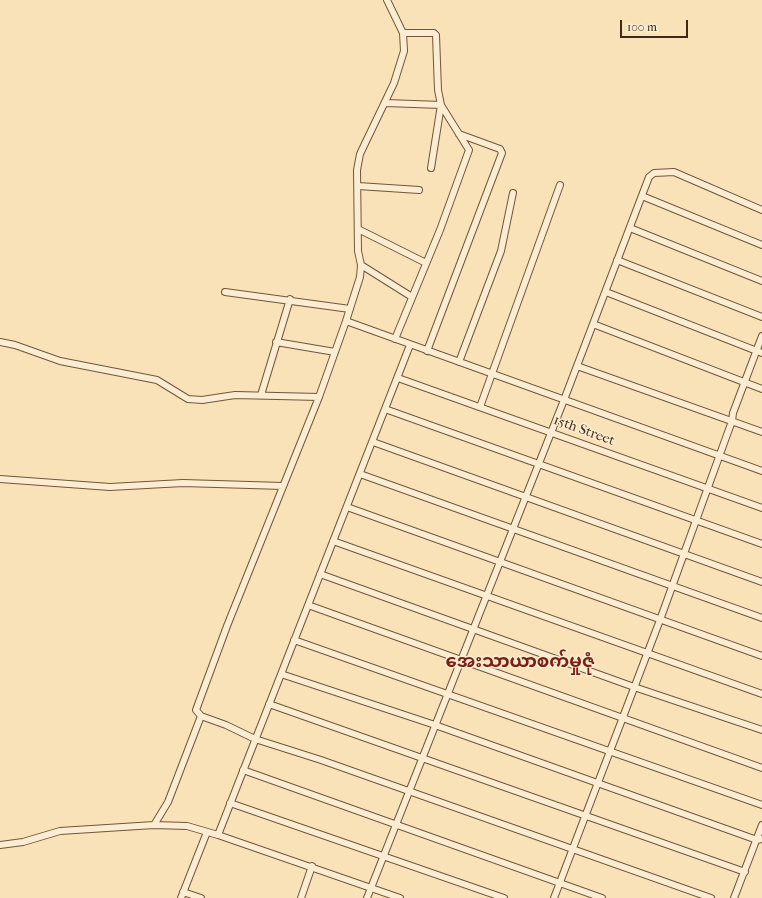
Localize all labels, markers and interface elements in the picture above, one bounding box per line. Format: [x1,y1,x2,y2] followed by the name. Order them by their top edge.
[622,12,690,38] scale bar
[627,20,657,34] text: 100 m
[551,412,617,450] street label: 15th Street
[446,652,594,674] district label: အေးသာယာစက်မှုဇုံ

